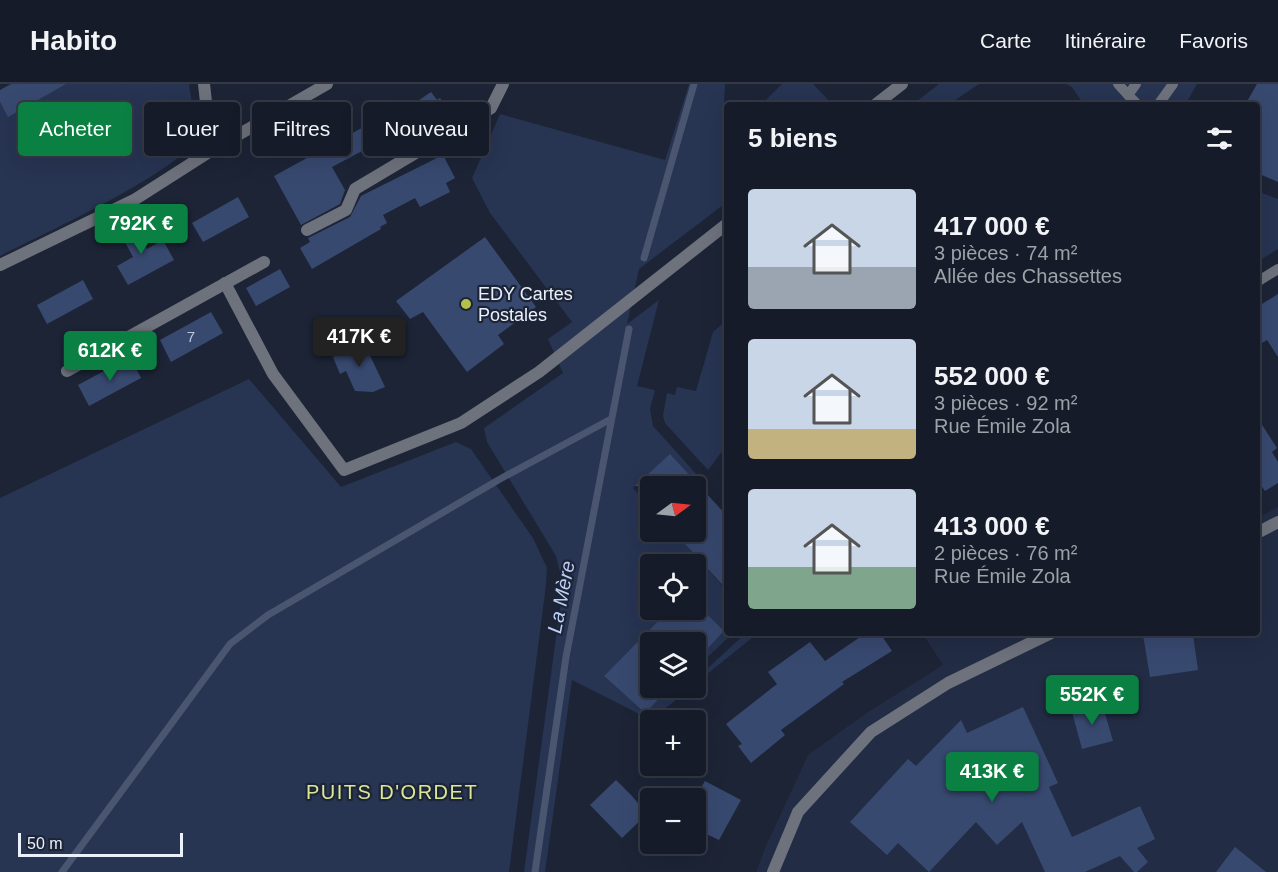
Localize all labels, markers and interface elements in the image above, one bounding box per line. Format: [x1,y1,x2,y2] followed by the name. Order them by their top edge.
[30,25,117,56] text: Habito
[980,29,1031,52] text: Carte
[1064,29,1146,52] text: Itinéraire
[1179,29,1248,52] text: Favoris
[18,102,132,156] chip: Acheter
[144,102,240,156] chip: Louer
[252,102,351,156] chip: Filtres
[363,102,489,156] chip: Nouveau
[1203,122,1236,155] icon: filters
[748,123,838,153] text: 5 biens
[92,204,190,255] pin: 792K €
[934,211,1050,241] text: 417 000 €
[109,212,173,234] text: 792K €
[796,213,868,285] icon: home
[934,242,1077,264] text: 3 pièces · 74 m²
[934,265,1122,287] text: Allée des Chassettes
[478,284,573,325] place label: EDY Cartes Postales
[459,297,473,311] marker: EDY Cartes Postales
[310,317,408,368] pin: 417K €
[327,325,391,347] text: 417K €
[187,328,195,345] house number: 7
[61,331,159,382] pin: 612K €
[78,339,142,361] text: 612K €
[934,361,1050,391] text: 552 000 €
[796,363,868,435] icon: home
[934,392,1077,414] text: 3 pièces · 92 m²
[934,415,1071,437] text: Rue Émile Zola
[640,476,706,542] north arrow
[640,476,706,854] map controls
[934,511,1050,541] text: 413 000 €
[796,513,868,585] icon: home
[934,542,1077,564] text: 2 pièces · 76 m²
[640,554,706,620] button: locate
[543,559,579,635] water label: La Mère
[934,565,1071,587] text: Rue Émile Zola
[640,632,706,698] button: layers
[1043,675,1141,726] pin: 552K €
[1060,683,1124,705] text: 552K €
[640,710,706,776] button: +
[943,752,1041,803] pin: 413K €
[960,760,1024,782] text: 413K €
[306,781,478,803] district label: PUITS D'ORDET
[640,788,706,854] button: −
[18,830,183,858] scale bar
[27,835,63,852] text: 50 m

